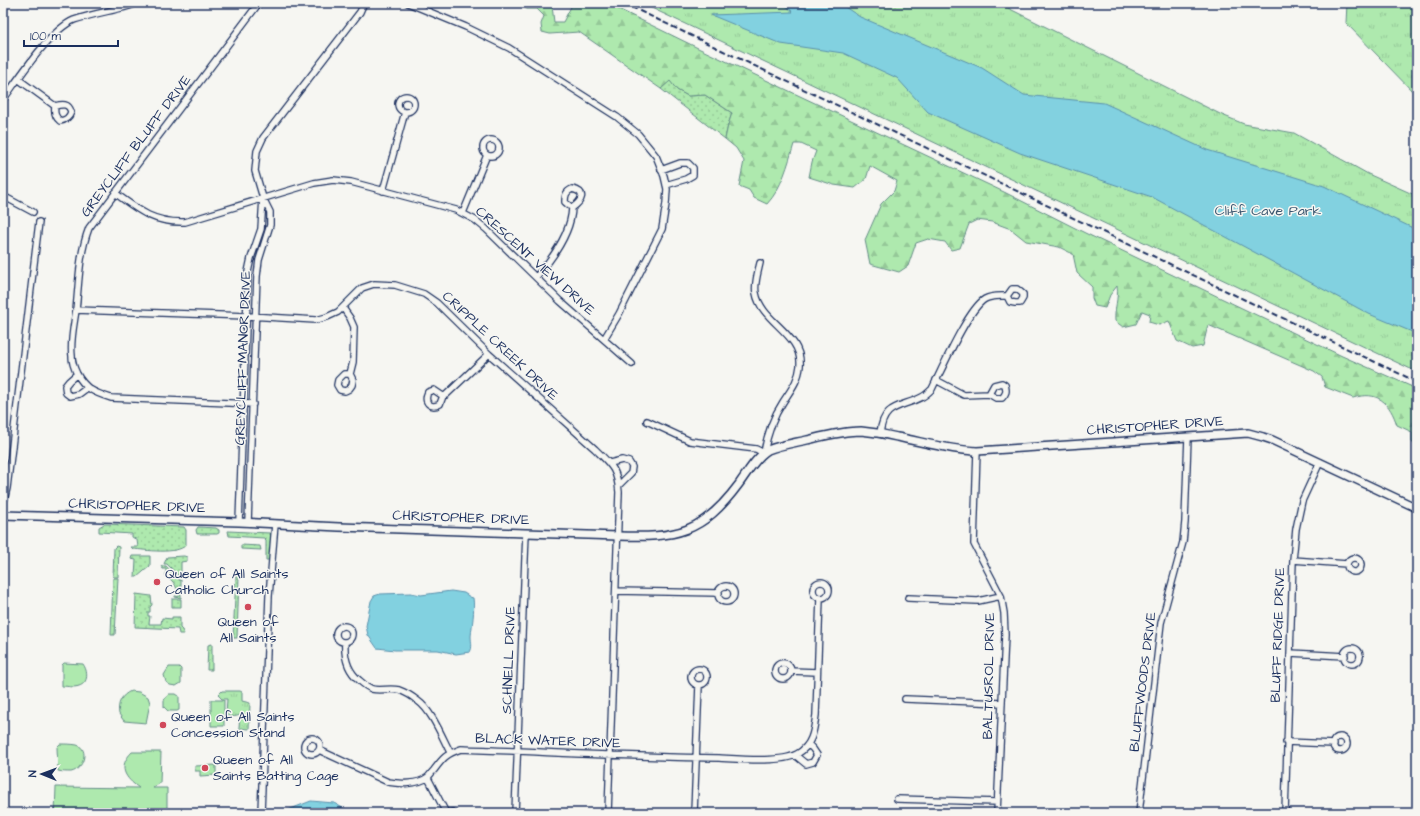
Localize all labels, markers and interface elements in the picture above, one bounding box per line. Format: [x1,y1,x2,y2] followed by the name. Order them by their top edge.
[24,22,118,48] scale bar
[30,28,61,45] text: 100 m
[76,70,196,221] street label: GREYCLIFF BLUFF DRIVE
[1215,201,1322,221] park label: Cliff Cave Park
[471,202,600,321] street label: CRESCENT VIEW DRIVE
[230,270,256,446] street label: GREYCLIFF MANOR DRIVE
[438,287,563,406] street label: CRIPPLE CREEK DRIVE
[1086,411,1225,441] street label: CHRISTOPHER DRIVE
[68,494,207,518] street label: CHRISTOPHER DRIVE
[392,506,531,530] street label: CHRISTOPHER DRIVE
[165,564,289,600] place label: Queen of All Saints Catholic Church
[1266,566,1290,703] street label: BLUFF RIDGE DRIVE
[152,577,162,587] marker: Queen of All Saints Catholic Church
[243,602,253,612] marker: Queen of All Saints
[497,605,521,714] street label: SCHNELL DRIVE
[1124,610,1162,753] street label: BLUFFWOODS DRIVE
[217,612,279,648] place label: Queen of All Saints
[978,612,1000,740] street label: BALTUSROL DRIVE
[171,707,295,743] place label: Queen of All Saints Concession Stand
[158,720,168,730] marker: Queen of All Saints Concession Stand
[475,728,622,754] street label: BLACK WATER DRIVE
[213,750,339,786] place label: Queen of All Saints Batting Cage
[22,754,62,794] north arrow
[200,763,210,773] marker: Queen of All Saints Batting Cage
[25,770,40,777] text: N

